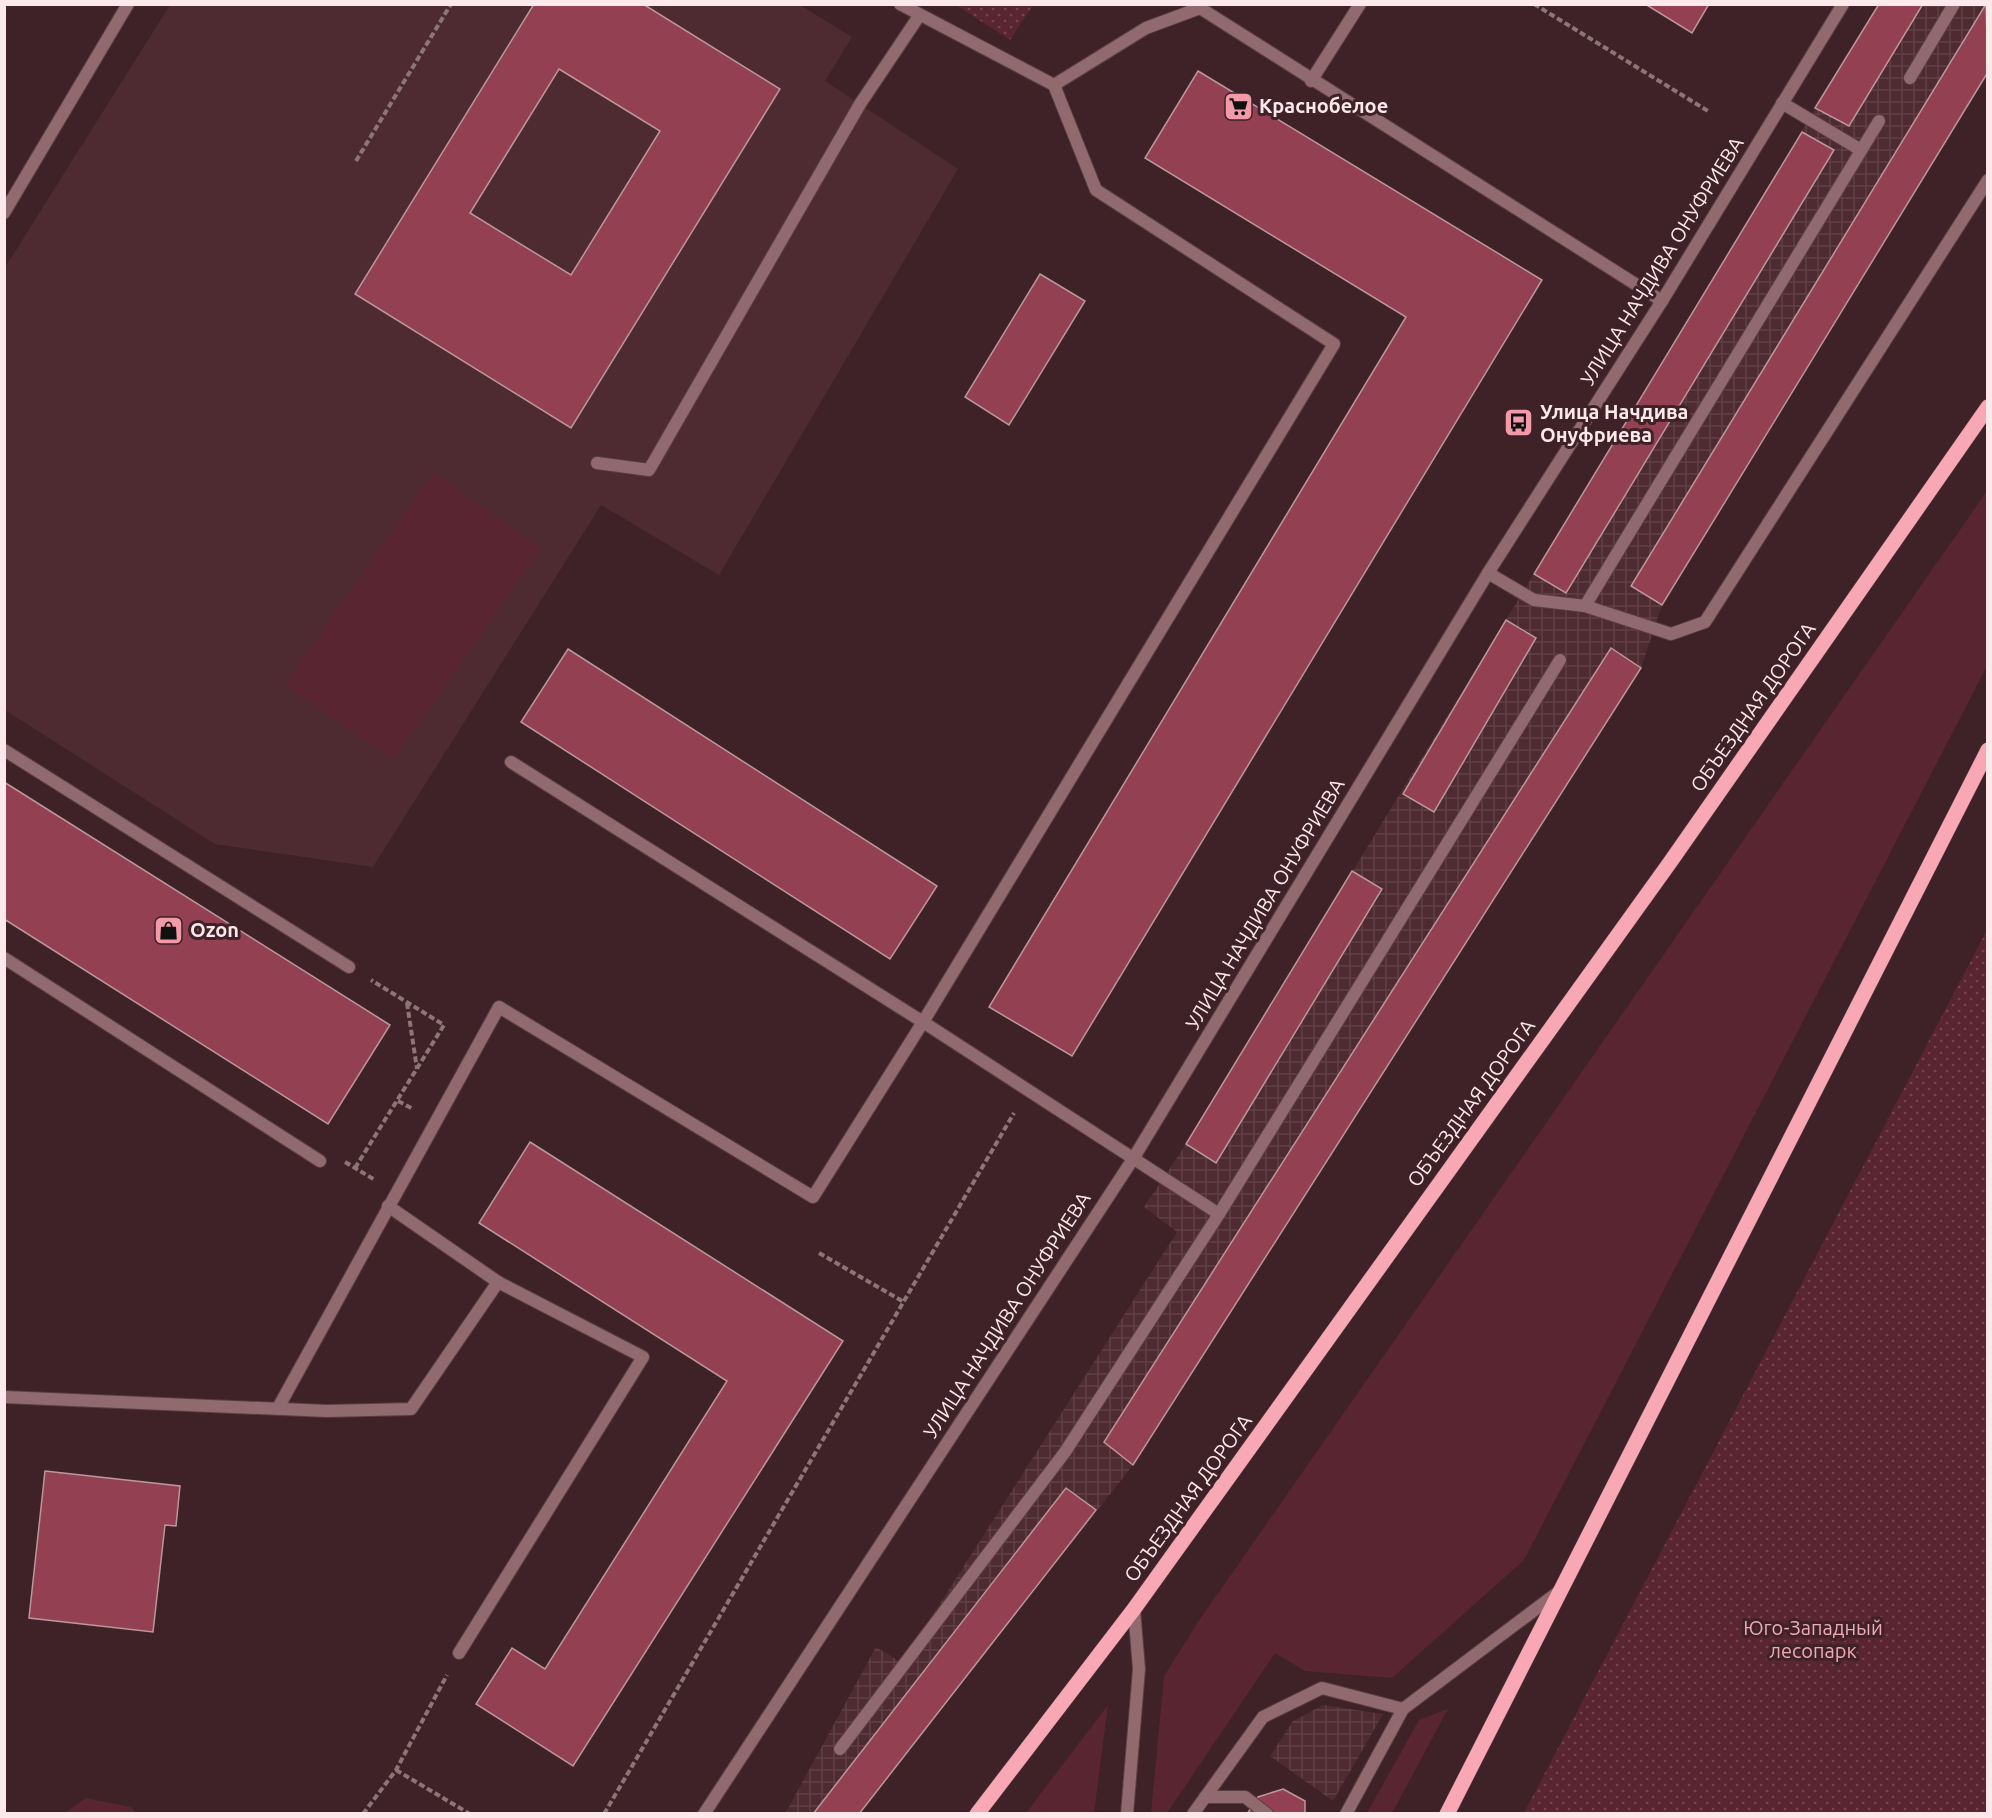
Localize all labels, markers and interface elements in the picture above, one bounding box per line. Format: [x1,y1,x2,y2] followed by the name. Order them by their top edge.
[1222,90,1254,122] supermarket icon: Краснобелое
[1259,94,1388,117] place label: Краснобелое
[1575,132,1748,389] street label: УЛИЦА НАЧДИВА ОНУФРИЕВА
[1540,400,1689,446] place label: Улица Начдива Онуфриева
[1503,407,1535,439] bus stop icon: Улица Начдива Онуфриева
[1685,618,1820,796] street label: ОБЪЕЗДНАЯ ДОРОГА
[1180,774,1349,1033] street label: УЛИЦА НАЧДИВА ОНУФРИЕВА
[153,914,185,946] shop icon: Ozon
[190,918,239,941] place label: Ozon
[1402,1014,1539,1191] street label: ОБЪЕЗДНАЯ ДОРОГА
[918,1187,1095,1442] street label: УЛИЦА НАЧДИВА ОНУФРИЕВА
[1119,1409,1256,1586] street label: ОБЪЕЗДНАЯ ДОРОГА
[1743,1616,1883,1662] park label: Юго-Западный лесопарк

